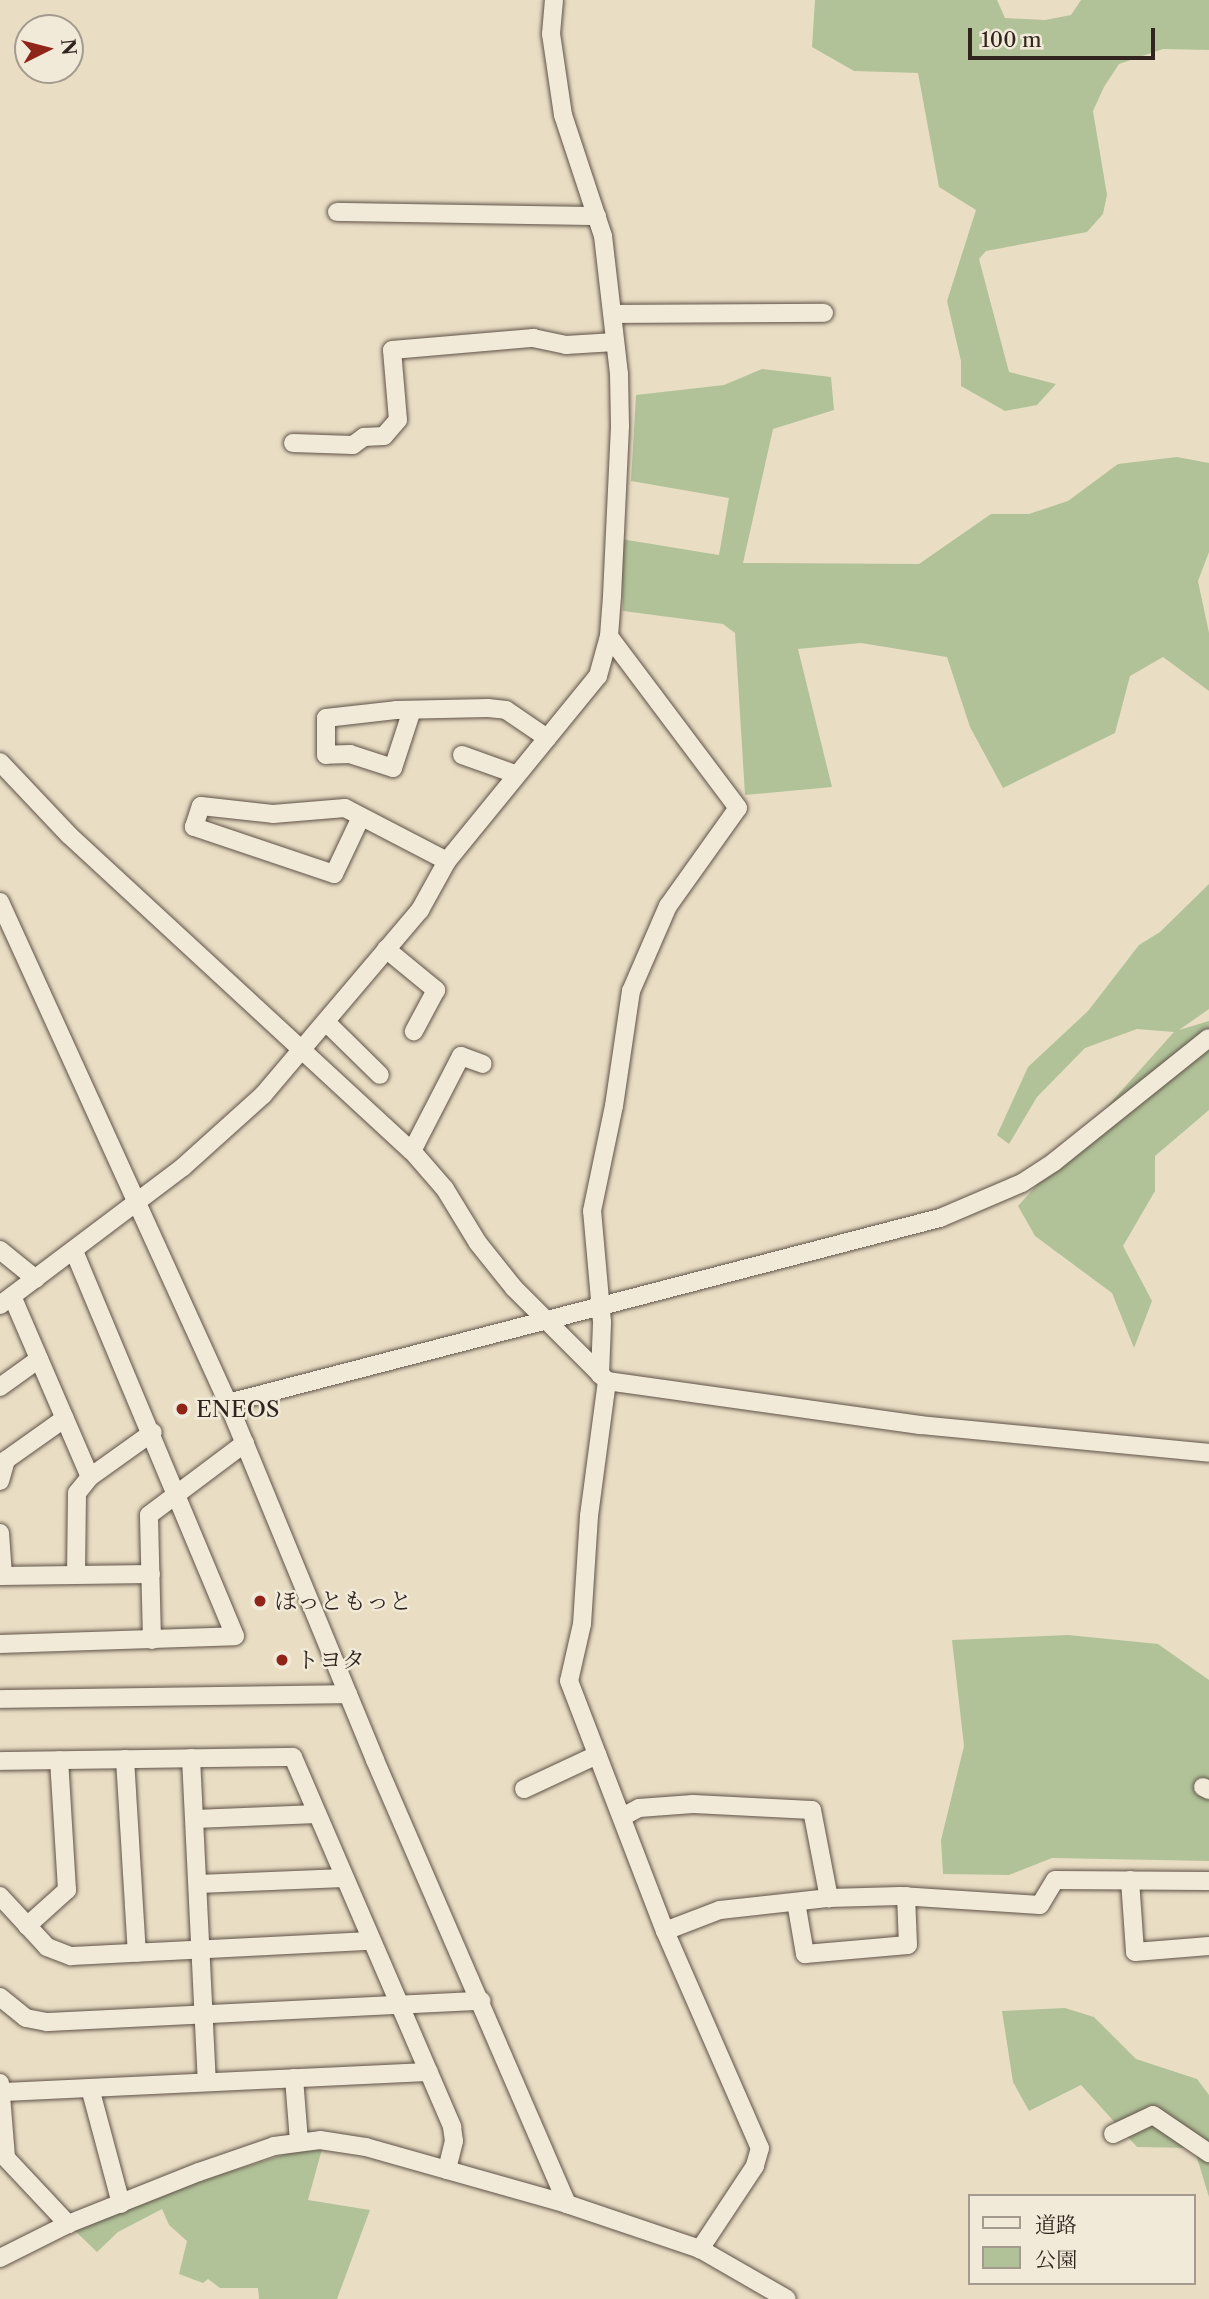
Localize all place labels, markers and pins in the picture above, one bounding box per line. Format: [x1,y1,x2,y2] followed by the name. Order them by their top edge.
[196,1395,280,1423] place label: ENEOS
[174,1401,190,1417] marker: ENEOS
[274,1587,412,1615] place label: ほっともっと
[252,1593,268,1609] marker: ほっともっと
[296,1646,365,1674] place label: トヨタ
[274,1652,290,1668] marker: トヨタ

